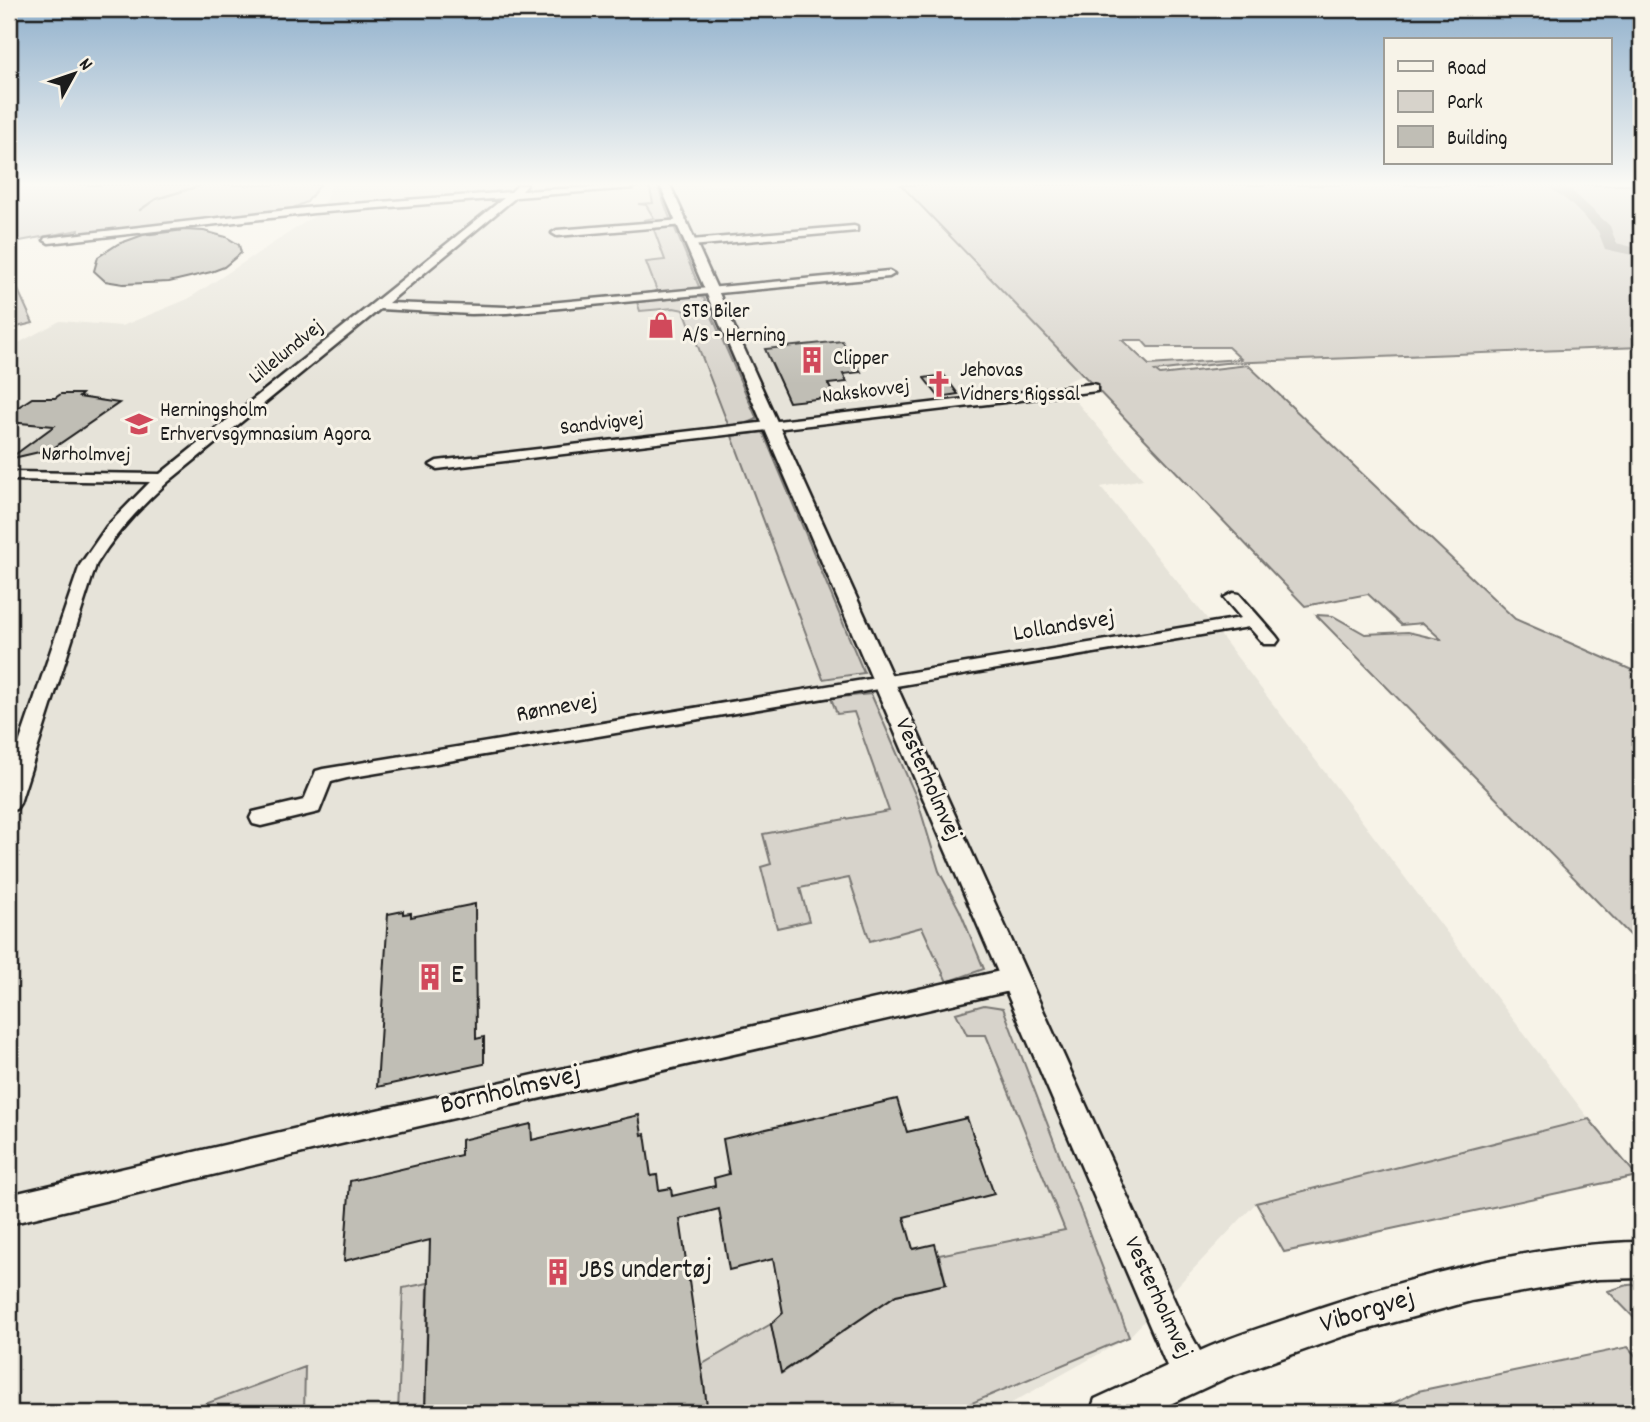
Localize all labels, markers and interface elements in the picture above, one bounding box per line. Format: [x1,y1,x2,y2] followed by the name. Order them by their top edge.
[38,38,108,108] north arrow
[1384,38,1612,164] legend
[71,53,98,78] text: N
[1447,55,1486,85] text: Road
[1447,89,1483,119] text: Park
[1447,125,1507,155] text: Building
[682,298,786,352] place label: STS Biler A/S - Herning
[646,310,676,340] shop icon: STS Biler A/S - Herning
[243,313,331,393] street label: Lillelundvej
[797,345,827,375] building icon: Clipper
[833,345,889,375] place label: Clipper
[960,357,1080,411] place label: Jehovas Vidners Rigssal
[924,369,954,399] church icon: Jehovas Vidners Rigssal
[821,373,911,413] street label: Nakskovvej
[160,397,372,451] place label: Herningsholm Erhvervsgymnasium Agora
[559,405,645,445] street label: Sandvigvej
[124,409,154,439] school or university icon: Herningsholm Erhvervsgymnasium Agora
[41,440,131,472] street label: Nørholmvej
[1011,602,1117,652] street label: Lollandsvej
[514,685,600,733] street label: Rønnevej
[885,713,969,847] street label: Vesterholmvej
[451,957,464,997] place label: E
[415,962,445,992] building icon: E
[437,1056,585,1128] street label: Bornholmsvej
[1114,1231,1200,1365] street label: Vesterholmvej
[579,1252,712,1292] place label: JBS undertøj
[543,1257,573,1287] building icon: JBS undertøj
[1316,1280,1420,1346] street label: Viborgvej

